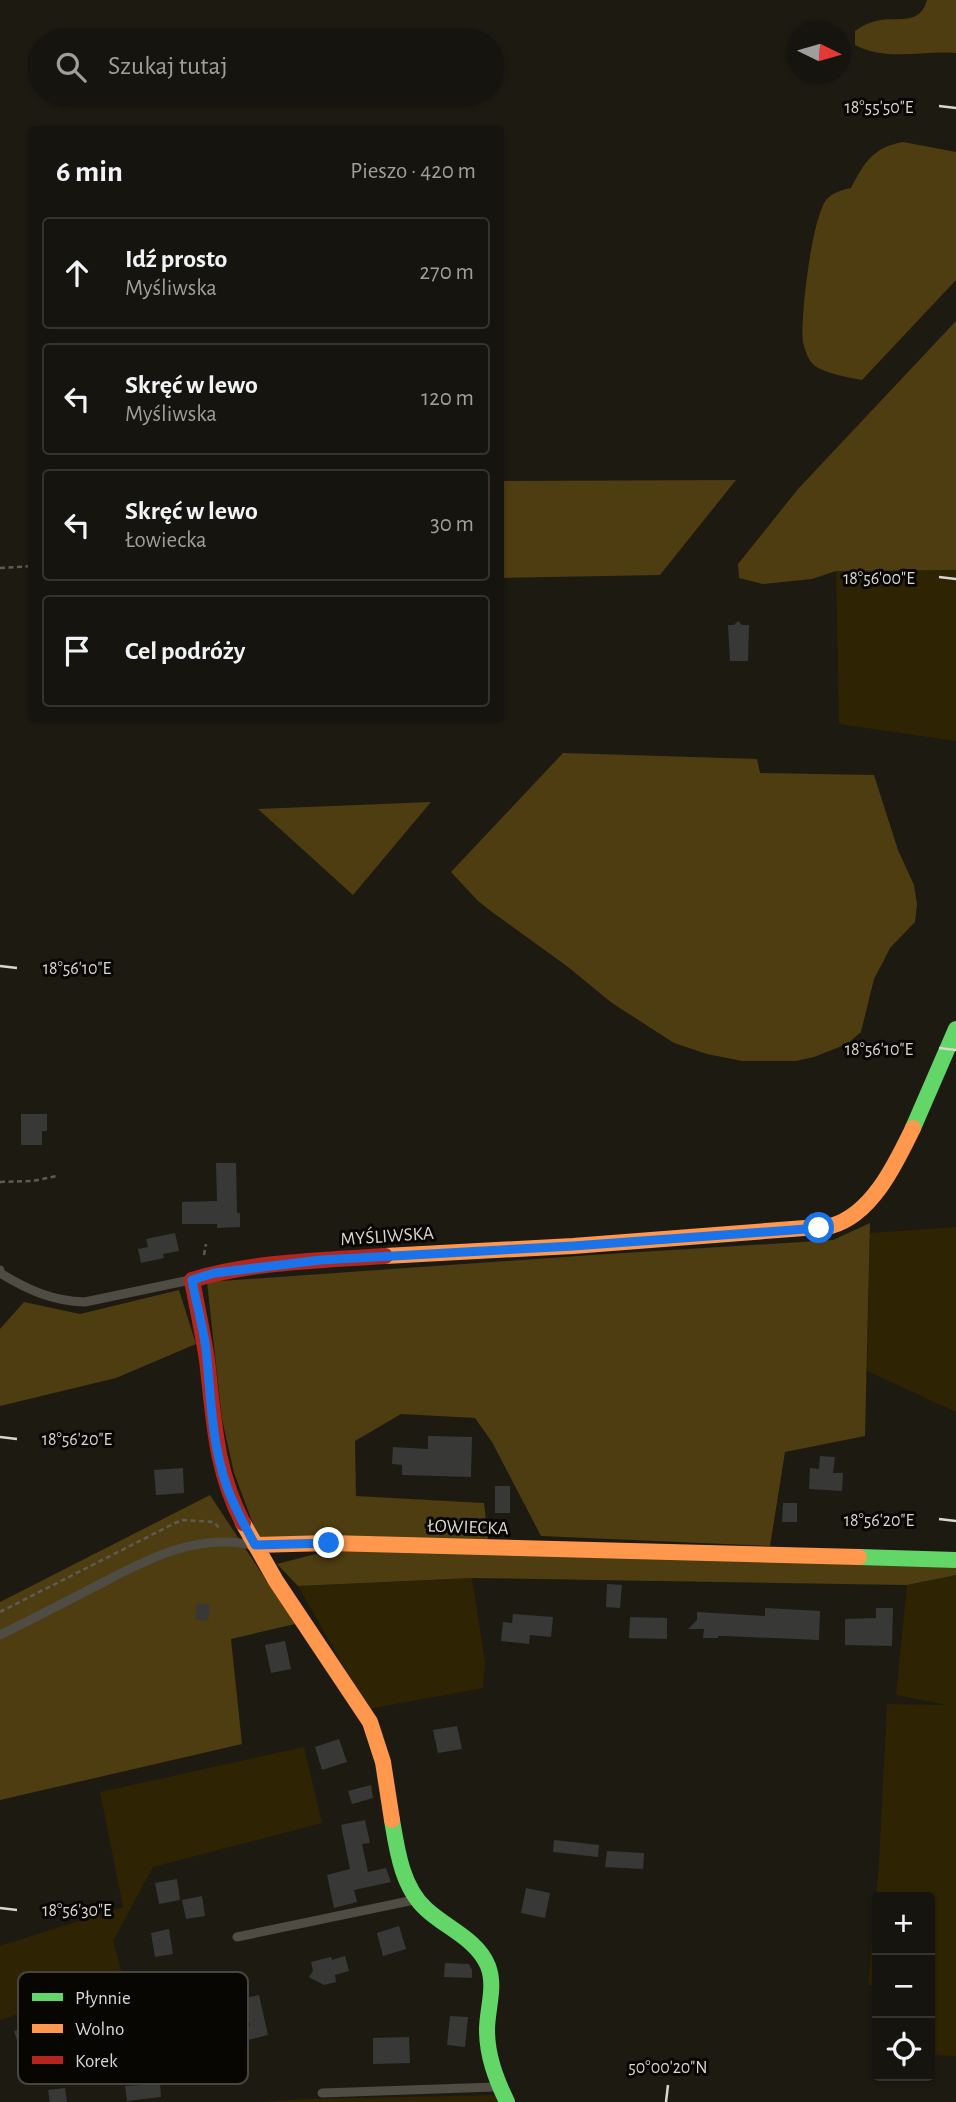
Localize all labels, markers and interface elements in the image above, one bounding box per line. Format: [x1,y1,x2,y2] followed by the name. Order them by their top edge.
[788,21,851,84] north arrow
[28,28,504,105] search box
[52,48,90,86] icon: search
[108,53,228,79] text: Szukaj tutaj
[845,99,914,117] text: 18°55'50"E
[56,157,123,187] text: 6 min
[350,160,476,183] text: Pieszo · 420 m
[125,246,227,272] text: Idź prosto
[58,254,96,292] icon: ahead
[420,261,474,284] text: 270 m
[125,277,217,300] text: Myśliwska
[125,372,258,398] text: Skręć w lewo
[58,380,96,418] icon: left
[421,387,474,410] text: 120 m
[125,403,217,426] text: Myśliwska
[125,498,258,524] text: Skręć w lewo
[58,506,96,544] icon: left
[430,513,474,536] text: 30 m
[125,529,207,552] text: Łowiecka
[843,570,915,588] text: 18°56'00"E
[58,632,96,670] icon: arrive
[125,638,245,664] text: Cel podróży
[43,960,112,978] text: 18°56'10"E
[845,1041,914,1059] text: 18°56'10"E
[803,1212,834,1243] route start
[340,1222,435,1249] street label: MYŚLIWSKA
[42,1431,113,1449] text: 18°56'20"E
[844,1512,915,1530] text: 18°56'20"E
[427,1517,509,1538] street label: ŁOWIECKA
[313,1527,344,1558] route end
[872,1892,935,2081] map controls
[872,1892,935,1955] button: +
[42,1902,112,1920] text: 18°56'30"E
[872,1955,935,2018] button: −
[18,1972,248,2084] legend
[75,1989,131,2008] text: Płynnie
[872,2018,935,2081] button: locate
[75,2020,124,2039] text: Wolno
[75,2052,118,2071] text: Korek
[628,2059,708,2077] text: 50°00'20"N

